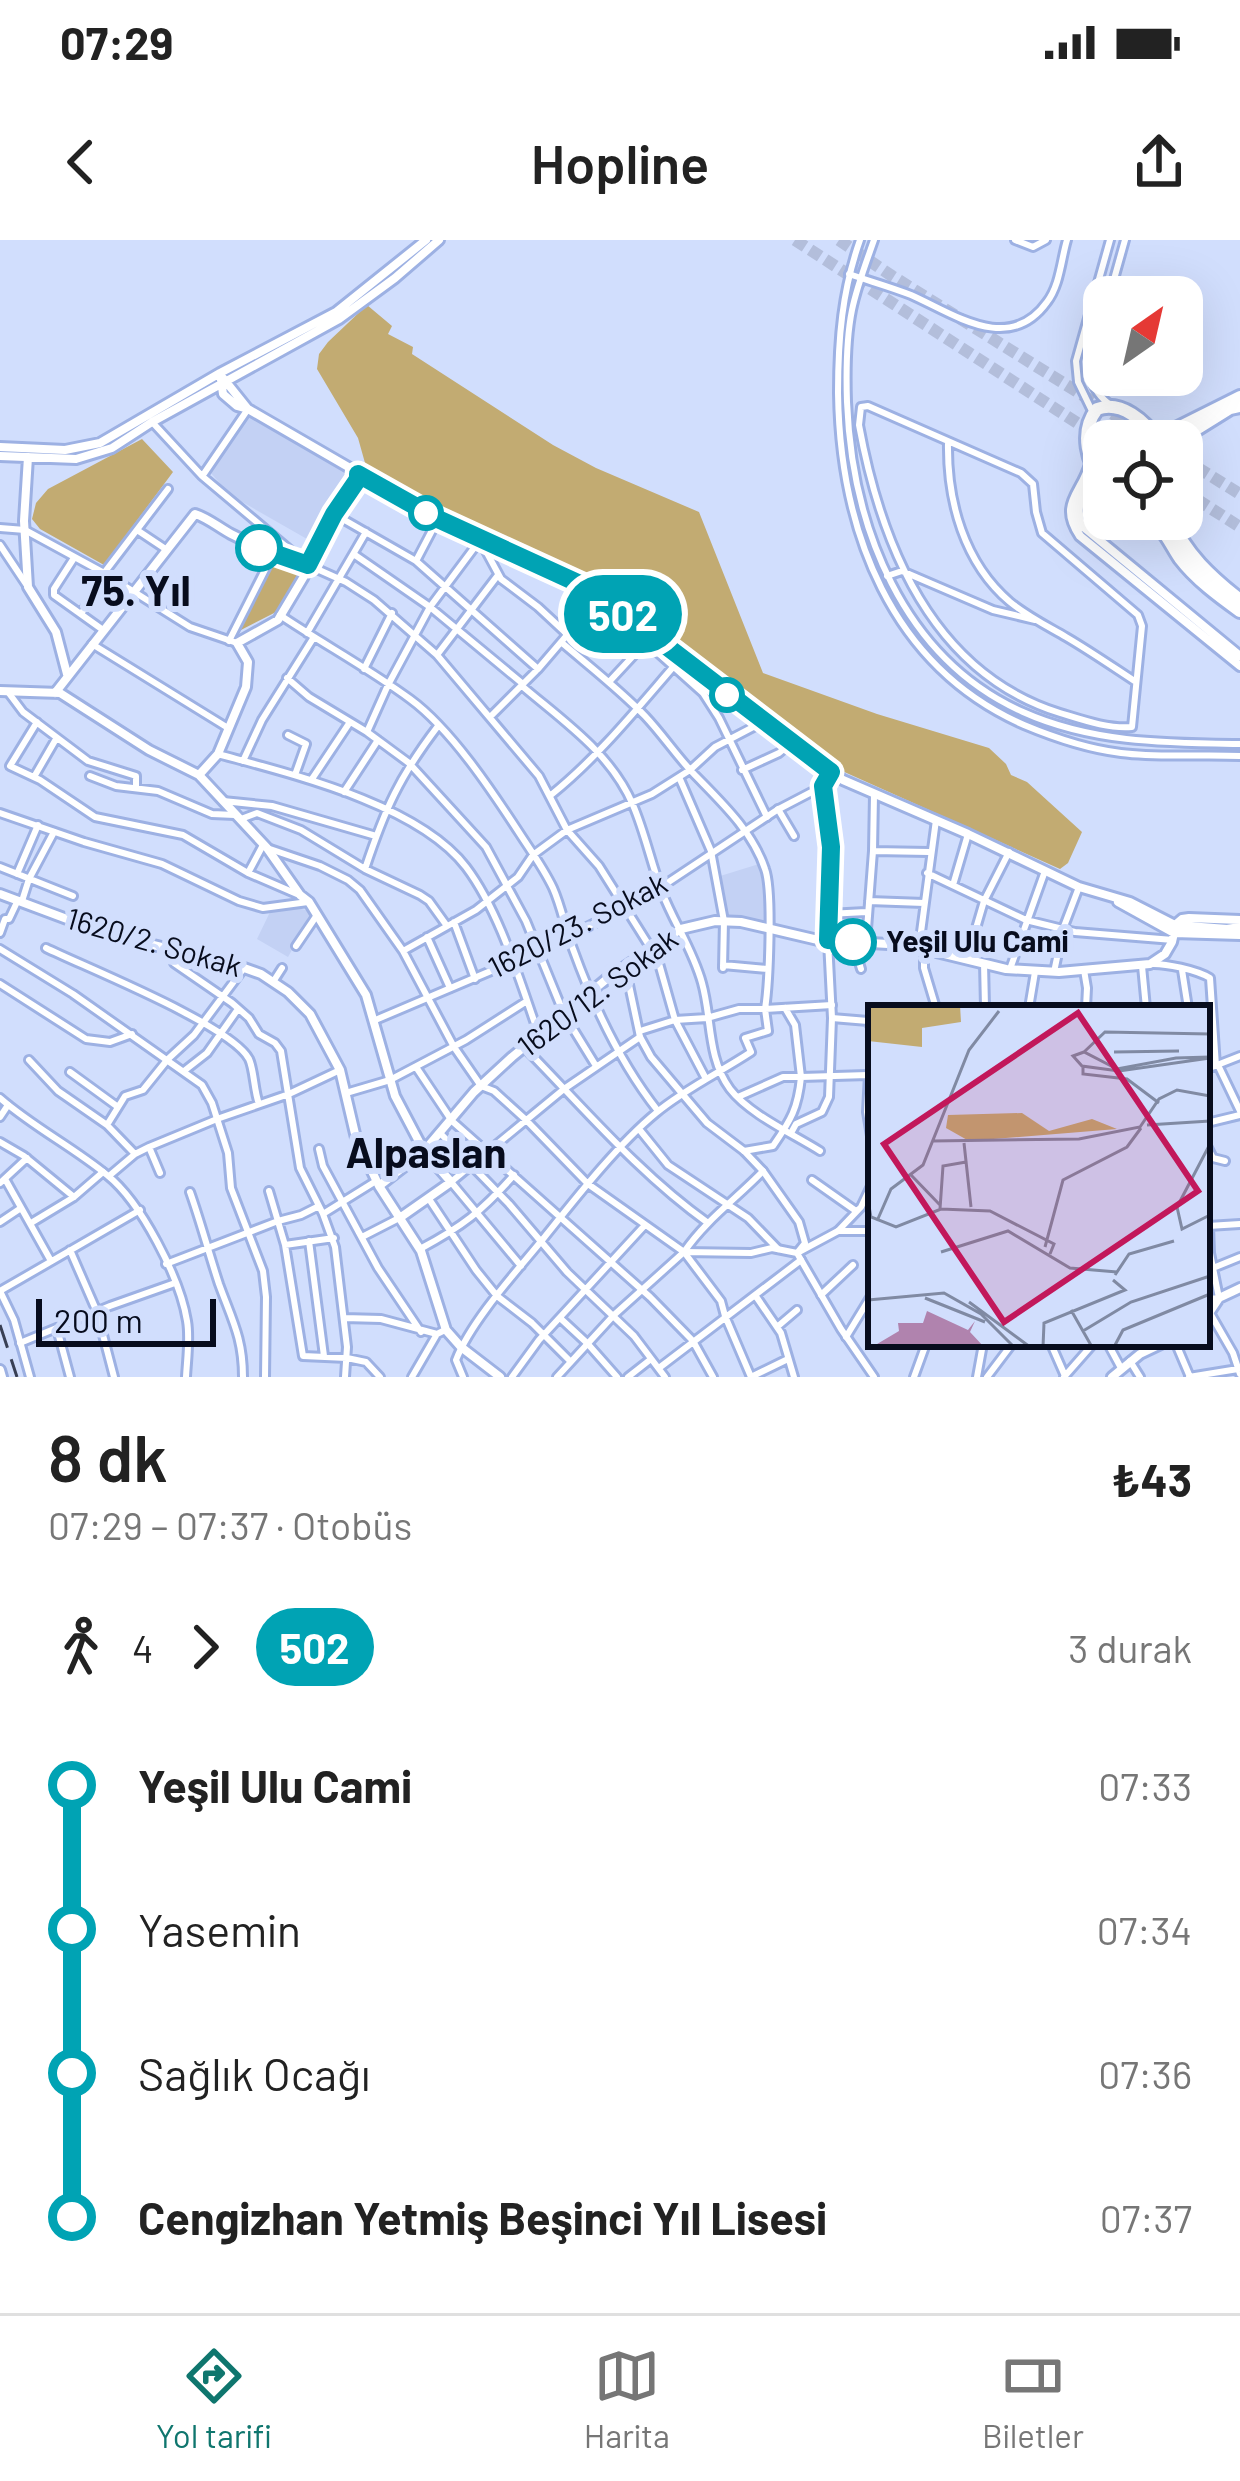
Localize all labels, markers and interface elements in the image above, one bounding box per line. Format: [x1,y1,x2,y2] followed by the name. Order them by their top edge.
[60,15,173,69] text: 07:29
[48,129,114,195] icon: back
[1126,129,1192,195] icon: share
[531,130,709,195] text: Hopline
[1083,276,1203,396] north arrow
[1083,276,1203,540] map controls
[1083,420,1203,540] button: locate
[410,497,442,529] unlabelled marker
[237,526,281,570] unlabelled marker
[81,564,191,614] district label: 75. Yıl
[554,575,692,653] line badge: 502
[588,589,658,639] text: 502
[711,679,743,711] unlabelled marker
[482,864,672,985] street label: 1620/23. Sokak
[63,899,246,983] street label: 1620/2. Sokak
[510,920,684,1063] street label: 1620/12. Sokak
[831,920,875,964] marker: Yeşil Ulu Cami
[886,922,1069,958] place label: Yeşil Ulu Cami
[868,1005,1210,1347] inset map
[346,1126,506,1176] district label: Alpaslan
[36,1293,216,1346] scale bar
[54,1300,143,1340] text: 200 m
[48,1416,168,1495] text: 8 dk
[1111,1452,1192,1506] text: ₺43
[48,1501,412,1548] text: 07:29 – 07:37 · Otobüs
[48,1614,114,1680] icon: walk
[172,1614,238,1680] icon: forward
[280,1622,350,1672] text: 502
[132,1624,154,1671] text: 4
[1068,1624,1192,1671] text: 3 durak
[138,1758,412,1812] text: Yeşil Ulu Cami
[1098,1762,1192,1809] text: 07:33
[138,1902,301,1956] text: Yasemin
[1097,1906,1192,1953] text: 07:34
[138,2046,371,2100] text: Sağlık Ocağı
[1098,2050,1192,2097] text: 07:36
[138,2190,827,2244] text: Cengizhan Yetmiş Beşinci Yıl Lisesi
[1100,2194,1192,2241] text: 07:37
[156,2343,272,2455] tab: Yol tarifi
[584,2343,670,2455] tab: Harita
[982,2343,1084,2455] tab: Biletler

